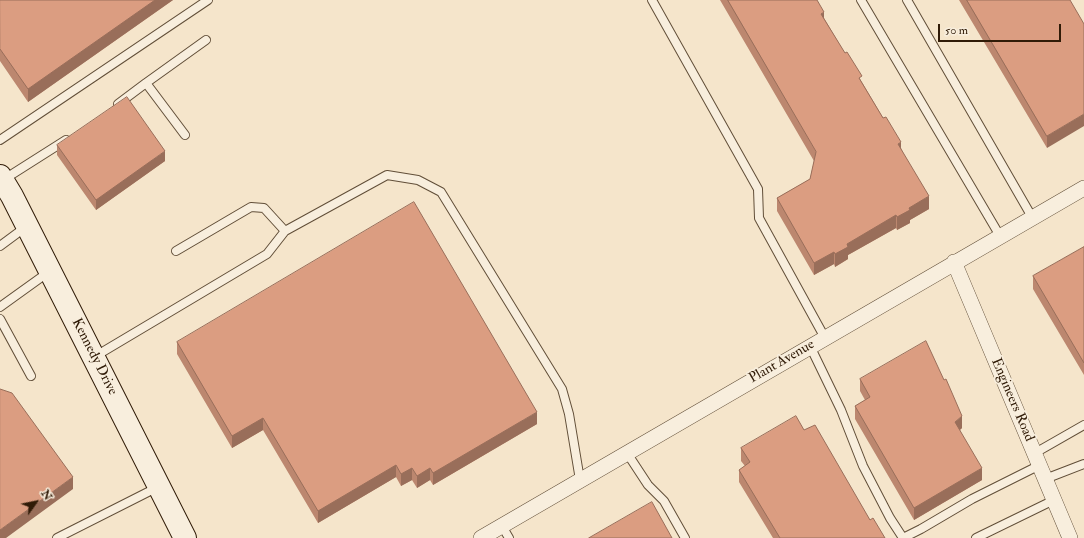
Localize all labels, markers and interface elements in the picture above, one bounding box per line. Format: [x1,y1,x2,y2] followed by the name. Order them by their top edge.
[940,16,1063,42] scale bar
[945,23,968,38] text: 50 m
[67,316,121,398] street label: Kennedy Drive
[746,337,818,387] street label: Plant Avenue
[987,356,1037,444] street label: Engineers Road
[16,482,56,522] north arrow
[38,488,55,503] text: N

